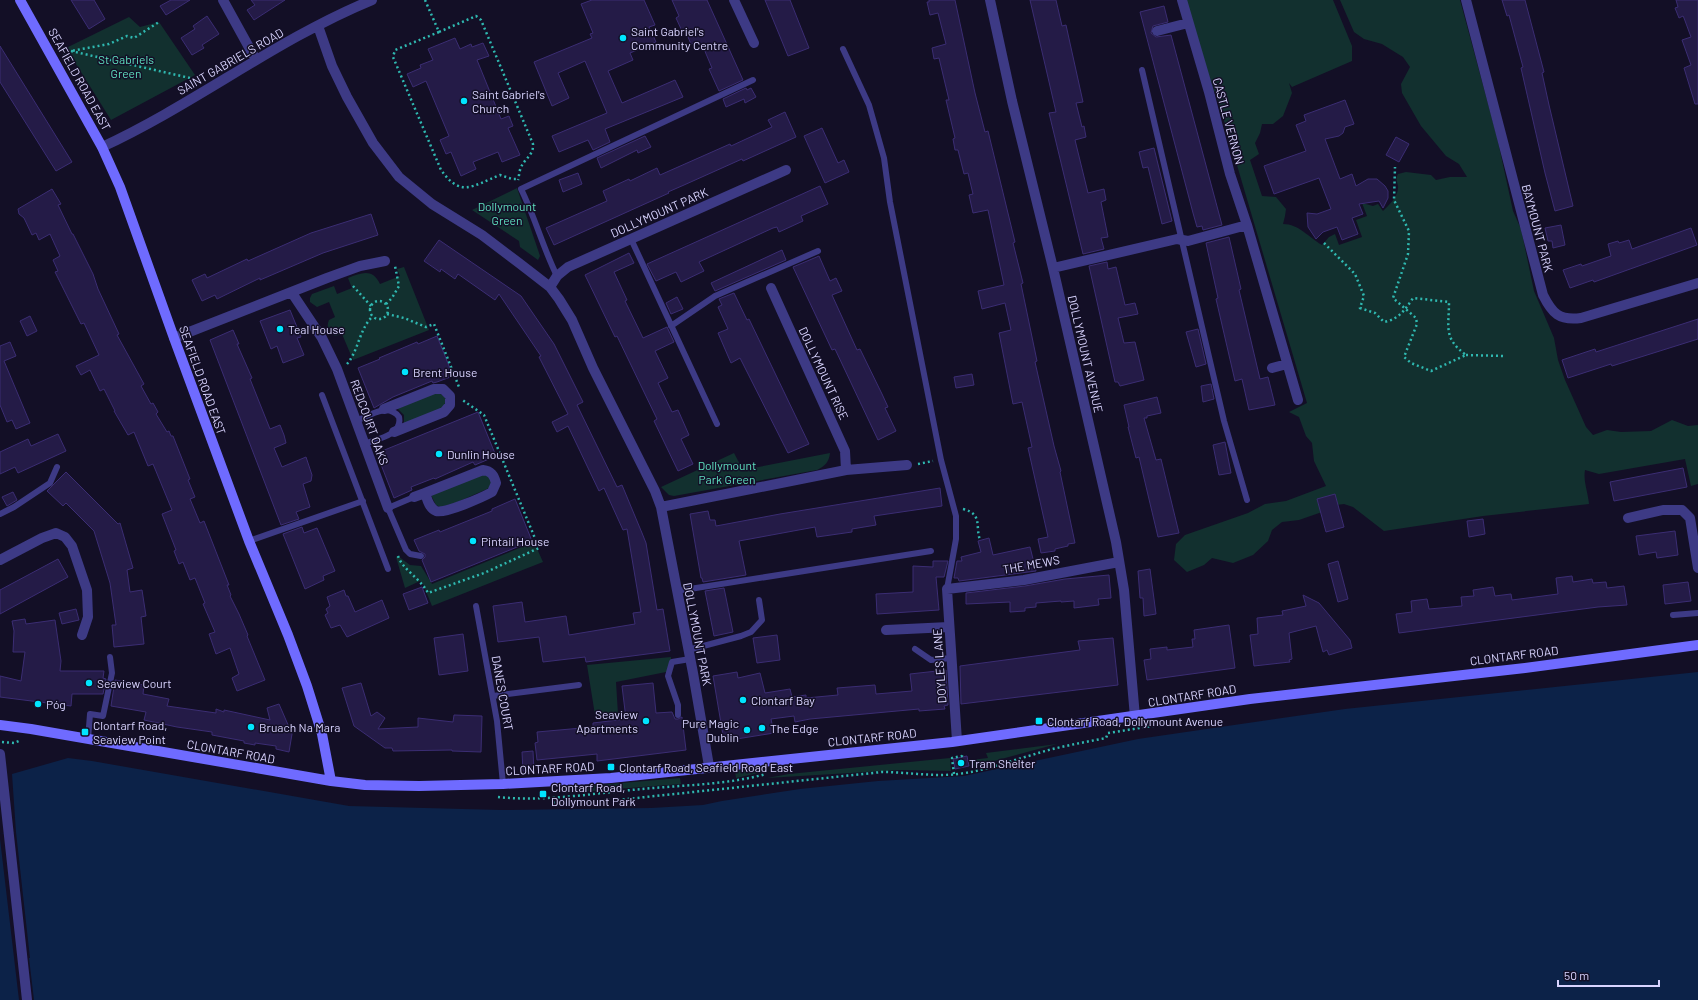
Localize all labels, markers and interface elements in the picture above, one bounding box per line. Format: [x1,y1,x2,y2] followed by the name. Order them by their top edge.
[631,24,728,52] place label: Saint Gabriel's Community Centre
[46,25,114,133] street label: SEAFIELD ROAD EAST
[174,25,286,97] street label: SAINT GABRIELS ROAD
[618,33,628,43] marker: Saint Gabriel's Community Centre
[98,52,154,80] park label: St Gabriels Green
[1211,76,1247,166] street label: CASTLE VERNON
[472,87,545,115] place label: Saint Gabriel's Church
[459,96,469,106] marker: Saint Gabriel's Church
[1520,183,1557,274] street label: BAYMOUNT PARK
[608,184,710,240] street label: DOLLYMOUNT PARK
[478,199,536,227] park label: Dollymount Green
[1066,294,1106,414] street label: DOLLYMOUNT AVENUE
[288,322,345,336] place label: Teal House
[177,324,229,437] street label: SEAFIELD ROAD EAST
[275,324,285,334] marker: Teal House
[796,324,852,422] street label: DOLLYMOUNT RISE
[413,365,477,379] place label: Brent House
[400,367,410,377] marker: Brent House
[348,377,392,467] street label: REDCOURT OAKS
[447,447,515,461] place label: Dunlin House
[434,449,444,459] marker: Dunlin House
[698,458,756,486] park label: Dollymount Park Green
[481,534,549,548] place label: Pintail House
[468,536,478,546] marker: Pintail House
[1001,552,1061,576] street label: THE MEWS
[681,581,715,688] street label: DOLLYMOUNT PARK
[929,628,949,704] street label: DOYLES LANE
[1469,643,1559,667] street label: CLONTARF ROAD
[490,654,516,732] street label: DANES COURT
[97,676,172,690] place label: Seaview Court
[84,678,94,688] marker: Seaview Court
[1147,681,1237,709] street label: CLONTARF ROAD
[751,693,815,707] place label: Clontarf Bay
[738,695,748,705] marker: Clontarf Bay
[46,697,66,711] place label: Póg
[33,699,43,709] marker: Póg
[576,707,638,735] place label: Seaview Apartments
[1047,714,1223,728] place label: Clontarf Road, Dollymount Avenue
[641,716,651,726] marker: Seaview Apartments
[682,716,739,744] place label: Pure Magic Dublin
[1034,716,1044,726] marker: Clontarf Road, Dollymount Avenue
[93,718,167,746] place label: Clontarf Road, Seaview Point
[259,720,340,734] place label: Bruach Na Mara
[770,721,819,735] place label: The Edge
[246,722,256,732] marker: Bruach Na Mara
[757,723,767,733] marker: The Edge
[742,725,752,735] marker: Pure Magic Dublin
[827,725,917,749] street label: CLONTARF ROAD
[80,727,90,737] marker: Clontarf Road, Seaview Point
[186,736,276,766] street label: CLONTARF ROAD
[969,756,1036,770] place label: Tram Shelter
[956,758,966,768] marker: Tram Shelter
[505,759,595,777] street label: CLONTARF ROAD
[619,760,793,774] place label: Clontarf Road, Seafield Road East
[606,762,616,772] marker: Clontarf Road, Seafield Road East
[551,780,636,808] place label: Clontarf Road, Dollymount Park
[538,789,548,799] marker: Clontarf Road, Dollymount Park
[1558,962,1659,988] scale bar
[1564,968,1589,982] text: 50 m

